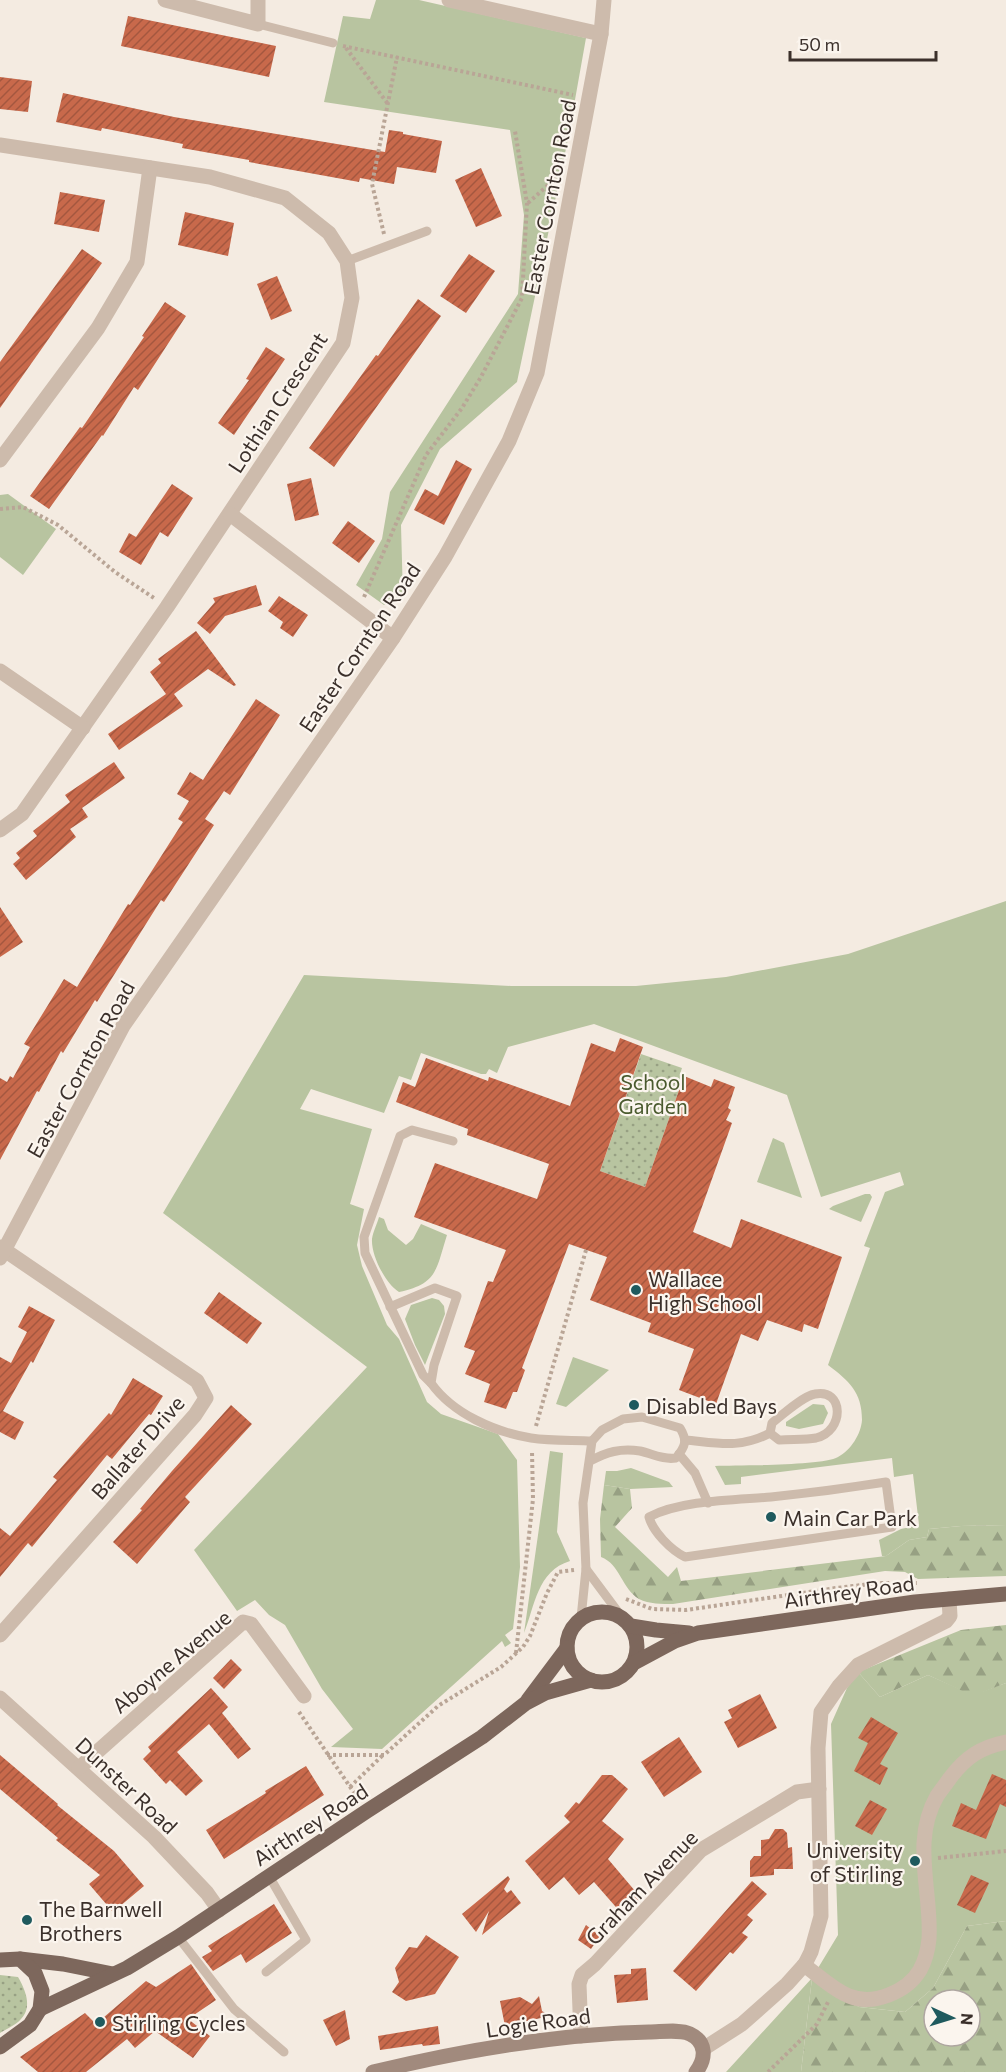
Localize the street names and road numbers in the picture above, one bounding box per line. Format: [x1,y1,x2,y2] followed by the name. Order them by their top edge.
[518,97,580,297] street label: Easter Cornton Road
[222,327,332,477] street label: Lothian Crescent
[293,558,425,736] street label: Easter Cornton Road
[21,976,139,1162] street label: Easter Cornton Road
[85,1390,189,1504] street label: Ballater Drive
[782,1569,916,1613] street label: Airthrey Road
[107,1604,235,1718] street label: Aboyne Avenue
[71,1732,183,1838] street label: Dunster Road
[248,1778,372,1870] street label: Airthrey Road
[580,1824,702,1950] street label: Graham Avenue
[484,2002,592,2042] street label: Logie Road

